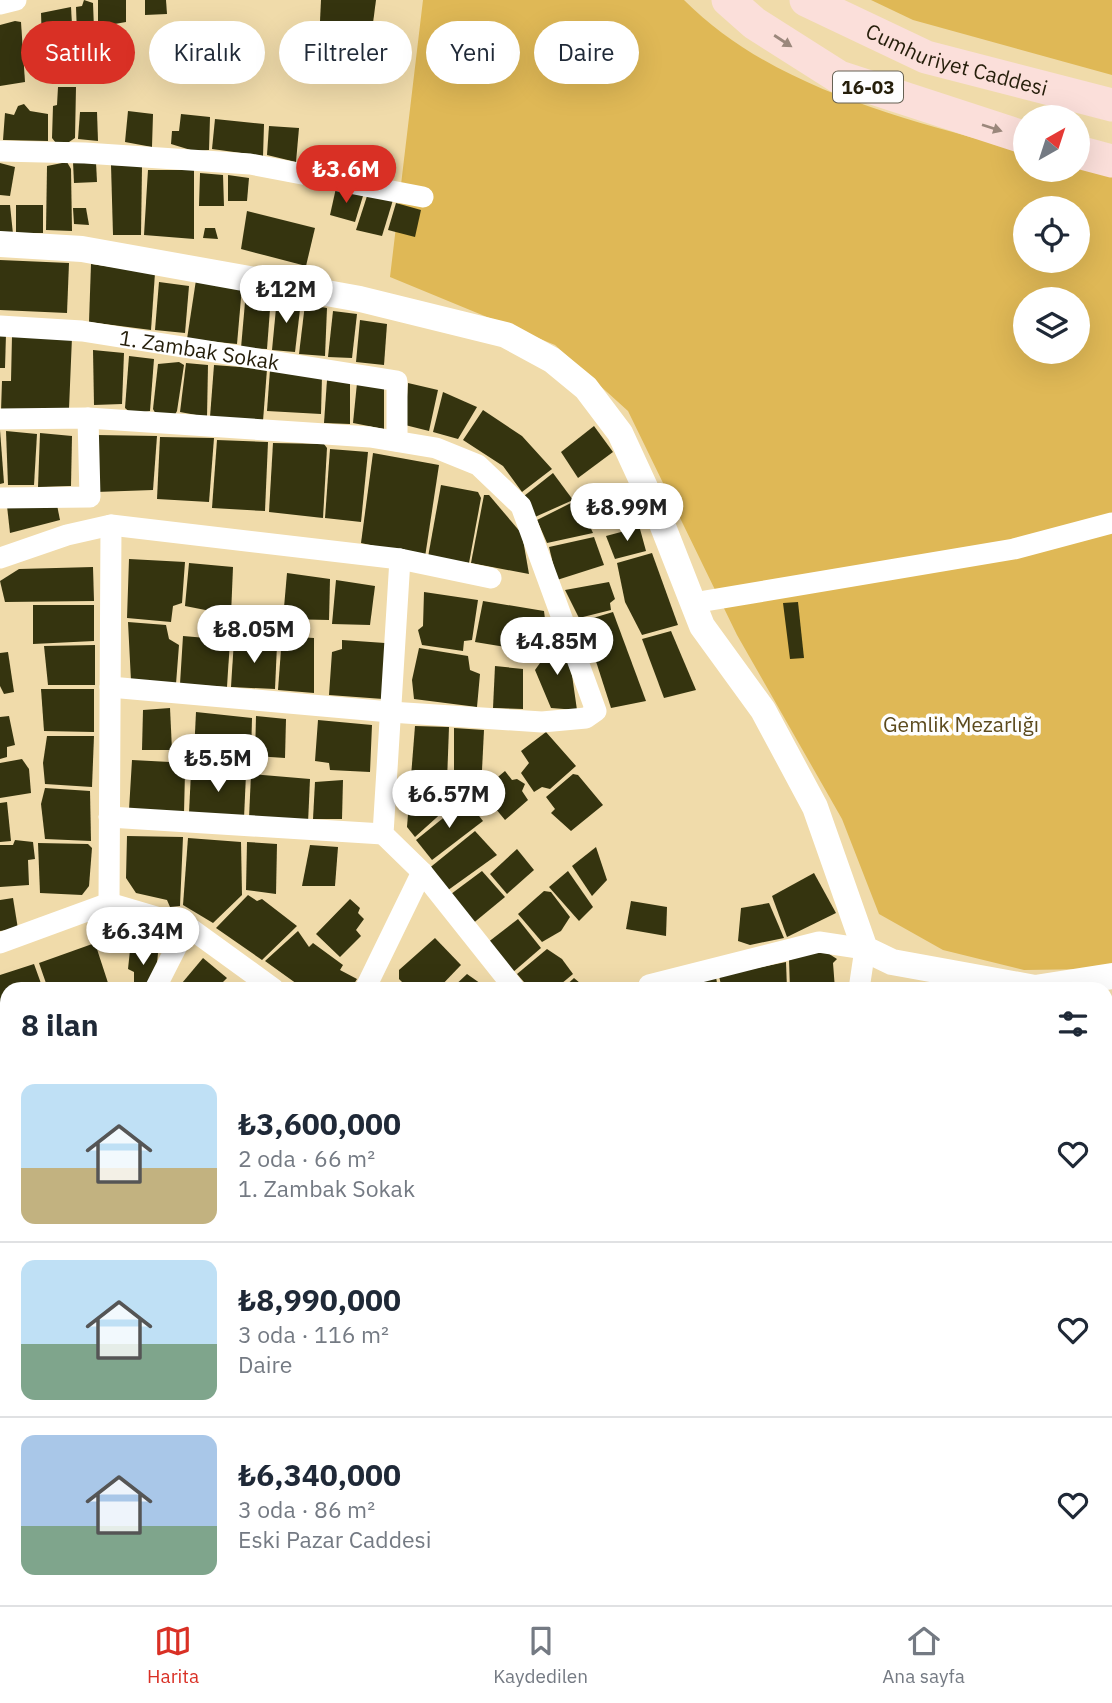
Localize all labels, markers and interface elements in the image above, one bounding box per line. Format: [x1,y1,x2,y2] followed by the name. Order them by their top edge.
[861,17,1051,102] street label: Cumhuriyet Caddesi
[21,21,135,84] chip: Satılık
[149,21,265,84] chip: Kiralık
[279,21,412,84] chip: Filtreler
[426,21,520,84] chip: Yeni
[534,21,639,84] chip: Daire
[773,35,792,48] one-way arrow
[833,72,903,102] road number: 16-03
[1013,105,1090,182] north arrow
[1013,105,1090,364] map controls
[981,123,1002,133] one-way arrow
[297,146,395,205] pin: ₺3.6M
[312,153,380,183] text: ₺3.6M
[1013,196,1090,273] button: locate
[245,266,327,325] pin: ₺12M
[256,273,316,303] text: ₺12M
[1013,287,1090,364] button: layers
[117,323,281,376] street label: 1. Zambak Sokak
[570,484,684,543] pin: ₺8.99M
[586,491,668,521] text: ₺8.99M
[197,606,311,665] pin: ₺8.05M
[213,613,295,643] text: ₺8.05M
[500,618,614,677] pin: ₺4.85M
[516,625,598,655] text: ₺4.85M
[883,710,1039,738] park label: Gemlik Mezarlığı
[169,734,267,794] pin: ₺5.5M
[184,742,252,772] text: ₺5.5M
[392,770,506,830] pin: ₺6.57M
[408,778,490,808] text: ₺6.57M
[86,908,200,967] pin: ₺6.34M
[102,915,184,945] text: ₺6.34M
[21,1005,99,1044] text: 8 ilan
[1054,1005,1092,1043] icon: filters
[238,1104,401,1143] text: ₺3,600,000
[77,1112,161,1196] icon: home
[1054,1135,1092,1173] icon: heart
[238,1143,375,1173] text: 2 oda · 66 m²
[238,1173,415,1203] text: 1. Zambak Sokak
[238,1280,401,1319] text: ₺8,990,000
[77,1288,161,1372] icon: home
[1054,1311,1092,1349] icon: heart
[238,1319,389,1349] text: 3 oda · 116 m²
[238,1349,292,1379] text: Daire
[238,1455,401,1494] text: ₺6,340,000
[77,1463,161,1547] icon: home
[1054,1486,1092,1524] icon: heart
[238,1494,375,1524] text: 3 oda · 86 m²
[238,1524,432,1554] text: Eski Pazar Caddesi
[147,1622,199,1688] tab: Harita
[493,1622,588,1688] tab: Kaydedilen
[882,1622,965,1688] tab: Ana sayfa

